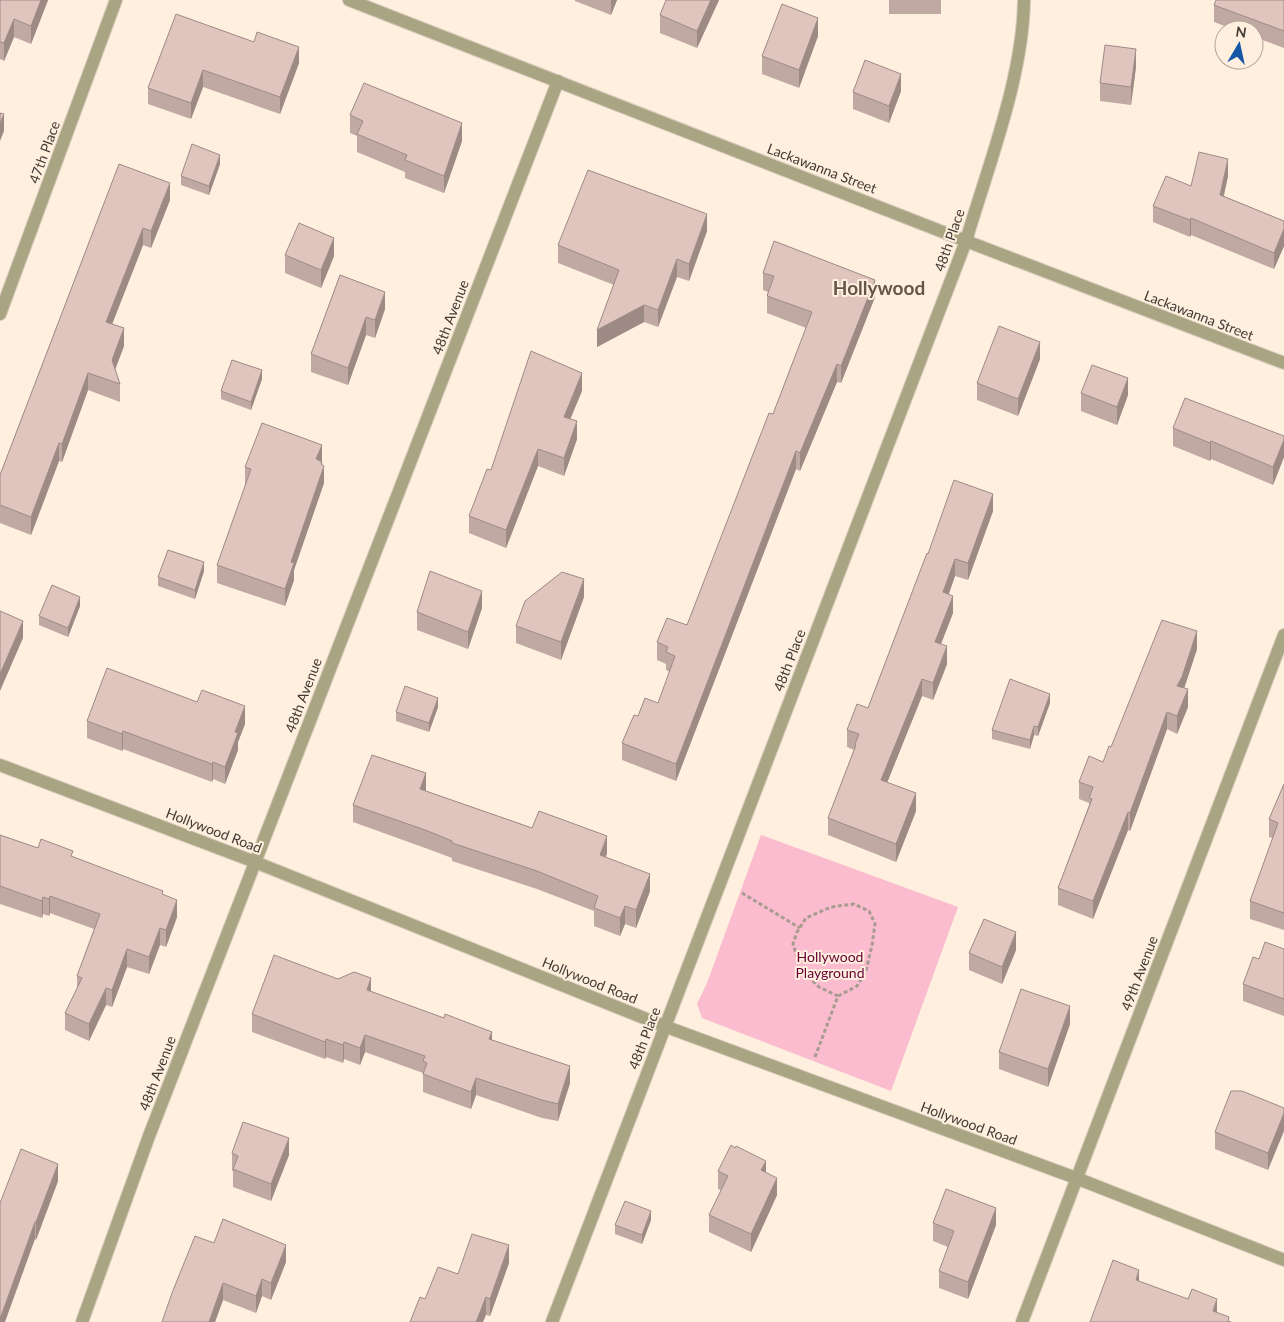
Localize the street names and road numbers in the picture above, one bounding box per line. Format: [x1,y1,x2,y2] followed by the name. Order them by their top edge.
[25,118,63,186] street label: 47th Place
[765,139,879,197] street label: Lackawanna Street
[930,206,968,274] street label: 48th Place
[428,277,472,357] street label: 48th Avenue
[1142,286,1256,344] street label: Lackawanna Street
[769,627,809,693] street label: 48th Place
[281,655,325,735] street label: 48th Avenue
[164,804,264,856] street label: Hollywood Road
[1117,933,1161,1013] street label: 49th Avenue
[540,953,640,1007] street label: Hollywood Road
[624,1005,664,1071] street label: 48th Place
[135,1033,179,1113] street label: 48th Avenue
[918,1098,1020,1148] street label: Hollywood Road

